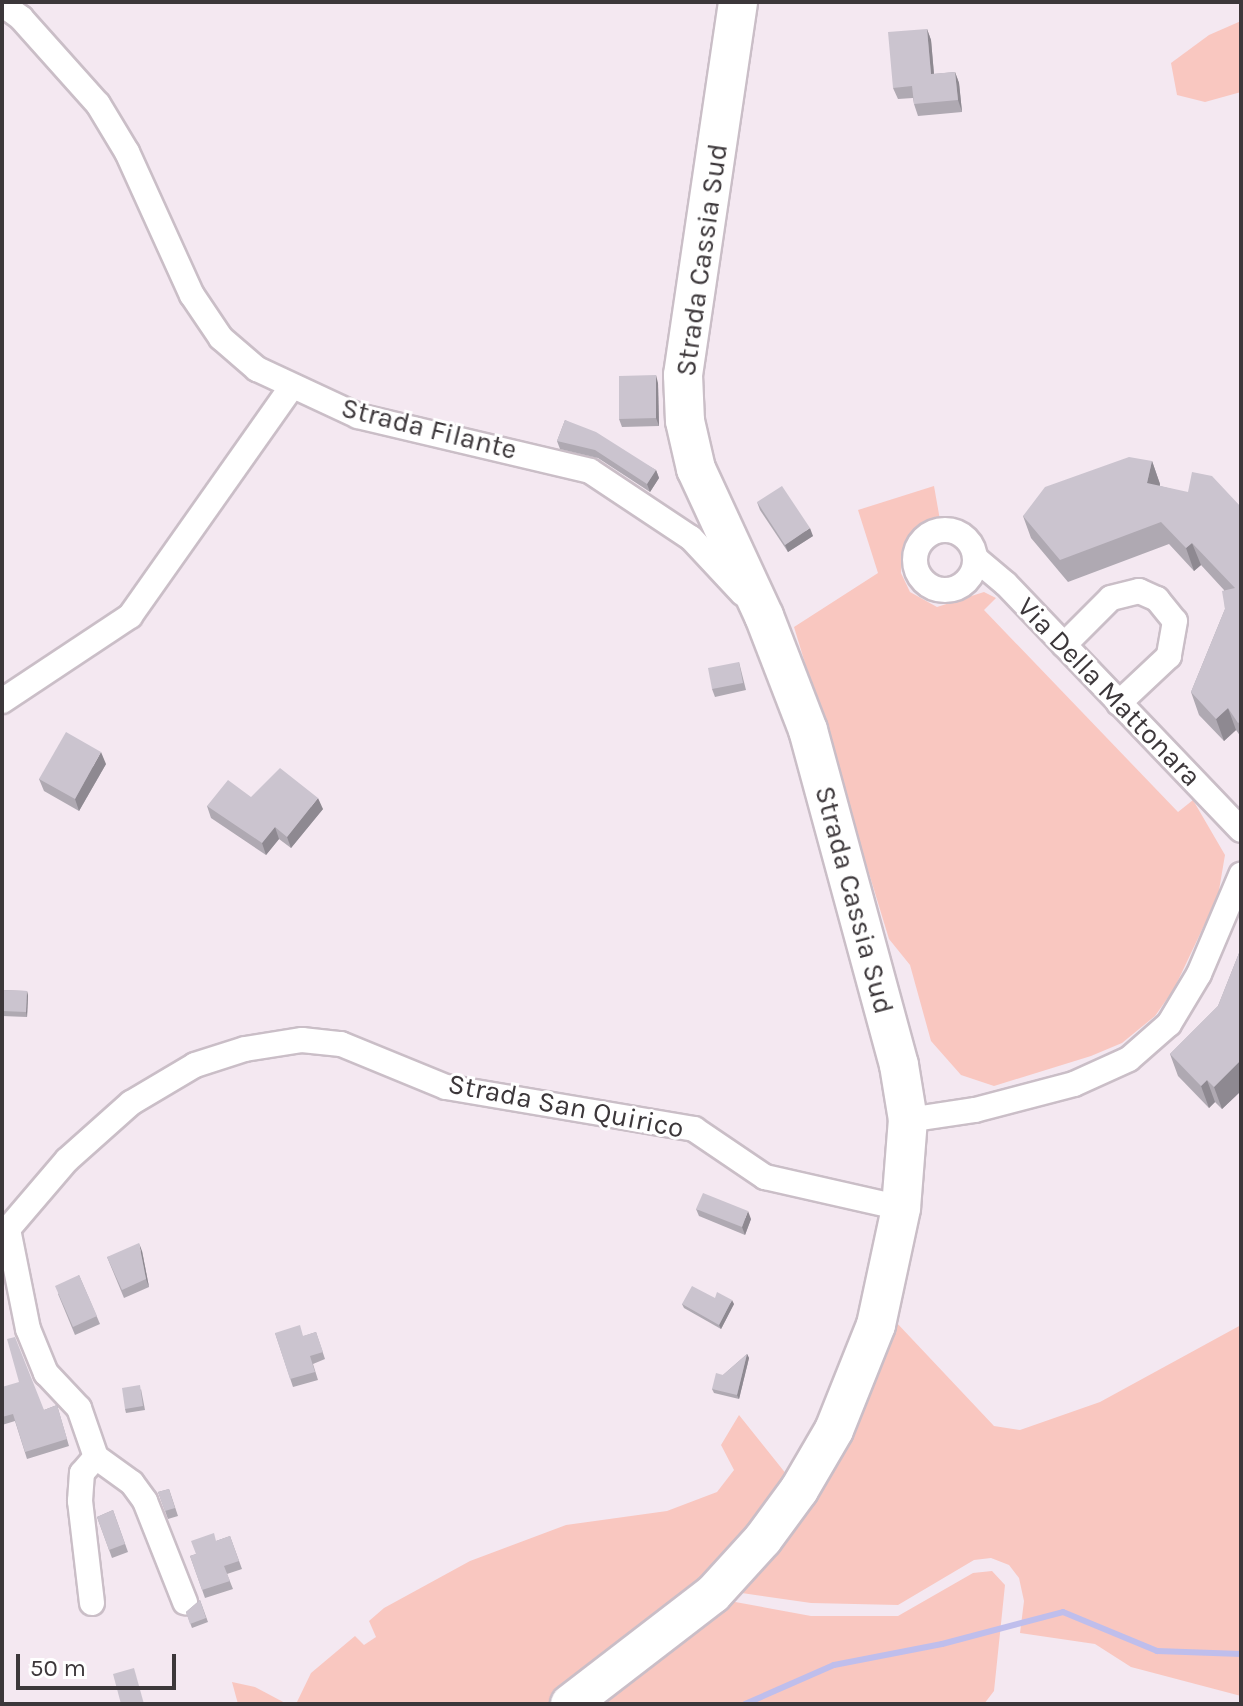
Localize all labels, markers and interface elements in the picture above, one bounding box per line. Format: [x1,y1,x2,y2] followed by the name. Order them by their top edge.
[669,142,735,378] street label: Strada Cassia Sud
[338,391,520,467] street label: Strada Filante
[1010,590,1208,794] street label: Via Della Mattonara
[807,782,901,1018] street label: Strada Cassia Sud
[445,1067,687,1145] street label: Strada San Quirico
[20,1638,180,1688] scale bar
[30,1654,86,1682] text: 50 m

